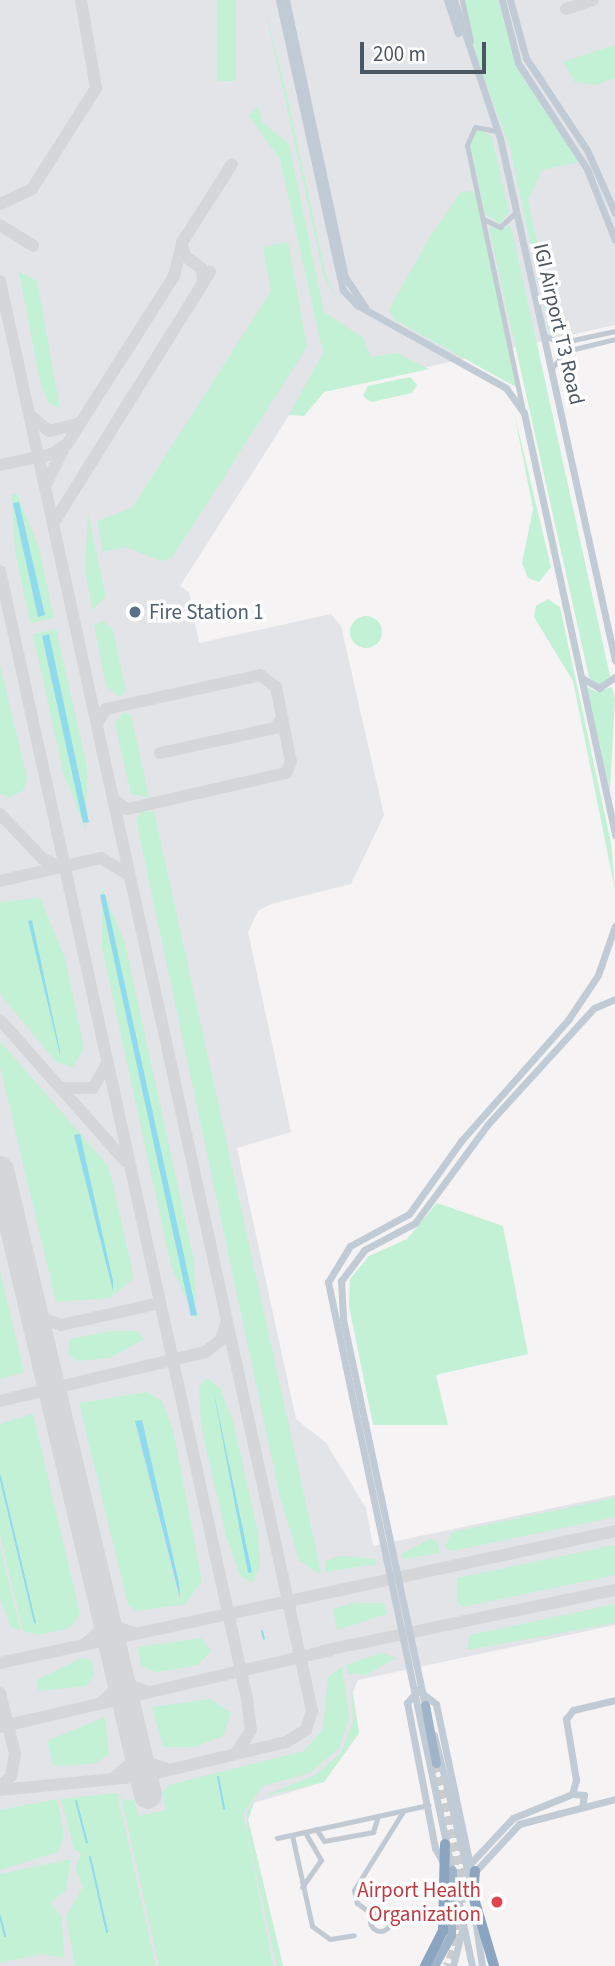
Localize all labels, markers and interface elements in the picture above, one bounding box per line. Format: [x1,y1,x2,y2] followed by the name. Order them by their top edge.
[363,28,489,72] scale bar
[373,39,426,69] text: 200 m
[528,241,590,407] street label: IGI Airport T3 Road
[149,599,264,625] place label: Fire Station 1
[127,604,143,620] marker: Fire Station 1
[357,1877,481,1927] place label: Airport Health Organization
[487,1892,507,1912] marker: Airport Health Organization

